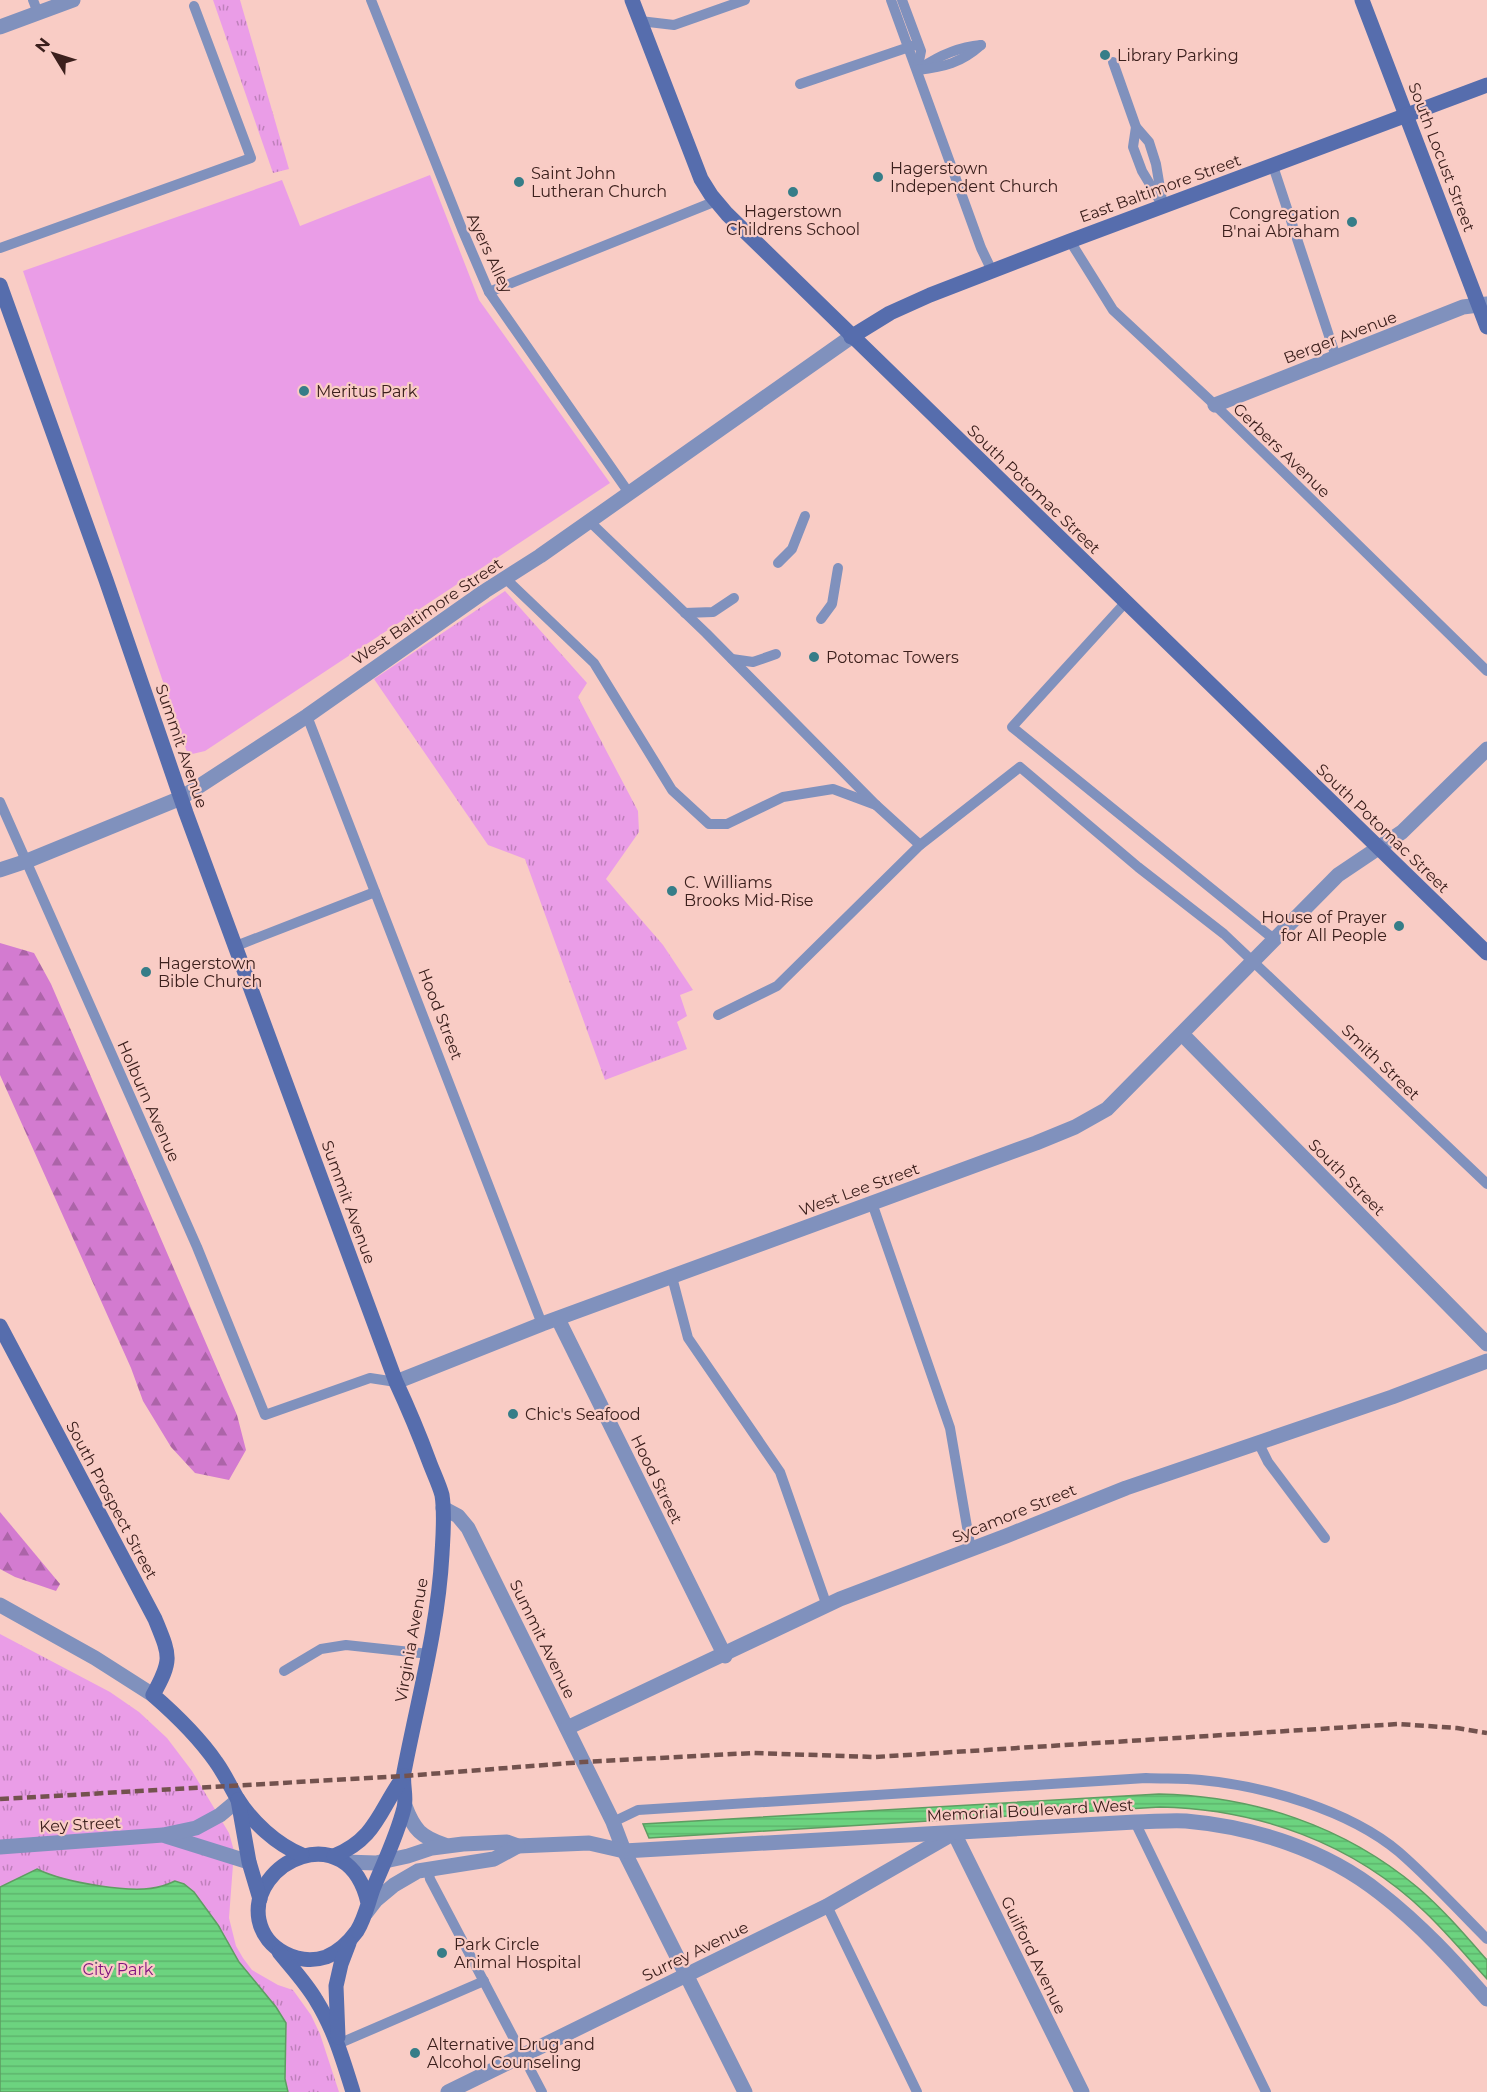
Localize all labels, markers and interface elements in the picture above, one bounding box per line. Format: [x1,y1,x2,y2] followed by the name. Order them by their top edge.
[24,24,84,84] north arrow
[31,34,54,56] text: N
[1117,46,1239,65] place label: Library Parking
[1098,48,1112,62] marker: Library Parking
[1404,80,1479,235] street label: South Locust Street
[1077,150,1244,227] street label: East Baltimore Street
[890,159,1058,196] place label: Hagerstown Independent Church
[531,164,667,201] place label: Saint John Lutheran Church
[871,170,885,184] marker: Hagerstown Independent Church
[512,175,526,189] marker: Saint John Lutheran Church
[786,185,800,199] marker: Hagerstown Childrens School
[726,202,860,239] place label: Hagerstown Childrens School
[1221,204,1340,241] place label: Congregation B'nai Abraham
[463,210,516,296] street label: Ayers Alley
[1345,215,1359,229] marker: Congregation B'nai Abraham
[1281,307,1399,368] street label: Berger Avenue
[316,382,418,401] place label: Meritus Park
[297,384,311,398] marker: Meritus Park
[1229,399,1334,502] street label: Gerbers Avenue
[963,421,1105,558] street label: South Potomac Street
[349,554,506,669] street label: West Baltimore Street
[826,648,959,667] place label: Potomac Towers
[807,650,821,664] marker: Potomac Towers
[151,682,212,811] street label: Summit Avenue
[1312,760,1454,897] street label: South Potomac Street
[684,873,814,910] place label: C. Williams Brooks Mid‐Rise
[665,884,679,898] marker: C. Williams Brooks Mid‐Rise
[1261,908,1387,945] place label: House of Prayer for All People
[1392,919,1406,933] marker: House of Prayer for All People
[158,954,262,991] place label: Hagerstown Bible Church
[139,965,153,979] marker: Hagerstown Bible Church
[414,966,467,1063] street label: Hood Street
[1338,1020,1424,1105] street label: Smith Street
[113,1038,184,1165] street label: Holburn Avenue
[1304,1135,1389,1220] street label: South Street
[317,1138,380,1266] street label: Summit Avenue
[797,1159,922,1220] street label: West Lee Street
[525,1405,641,1424] place label: Chic's Seafood
[506,1407,520,1421] marker: Chic's Seafood
[62,1418,161,1583] street label: South Prospect Street
[627,1432,686,1527] street label: Hood Street
[949,1480,1079,1547] street label: Sycamore Street
[391,1576,432,1704] street label: Virginia Avenue
[506,1577,580,1702] street label: Summit Avenue
[926,1796,1134,1825] street label: Memorial Boulevard West
[39,1813,122,1836] street label: Key Street
[997,1893,1070,2017] street label: Guilford Avenue
[639,1918,751,1985] street label: Surrey Avenue
[454,1935,581,1972] place label: Park Circle Animal Hospital
[435,1946,449,1960] marker: Park Circle Animal Hospital
[83,1960,154,1979] park label: City Park
[427,2035,595,2072] place label: Alternative Drug and Alcohol Counseling
[408,2046,422,2060] marker: Alternative Drug and Alcohol Counseling

